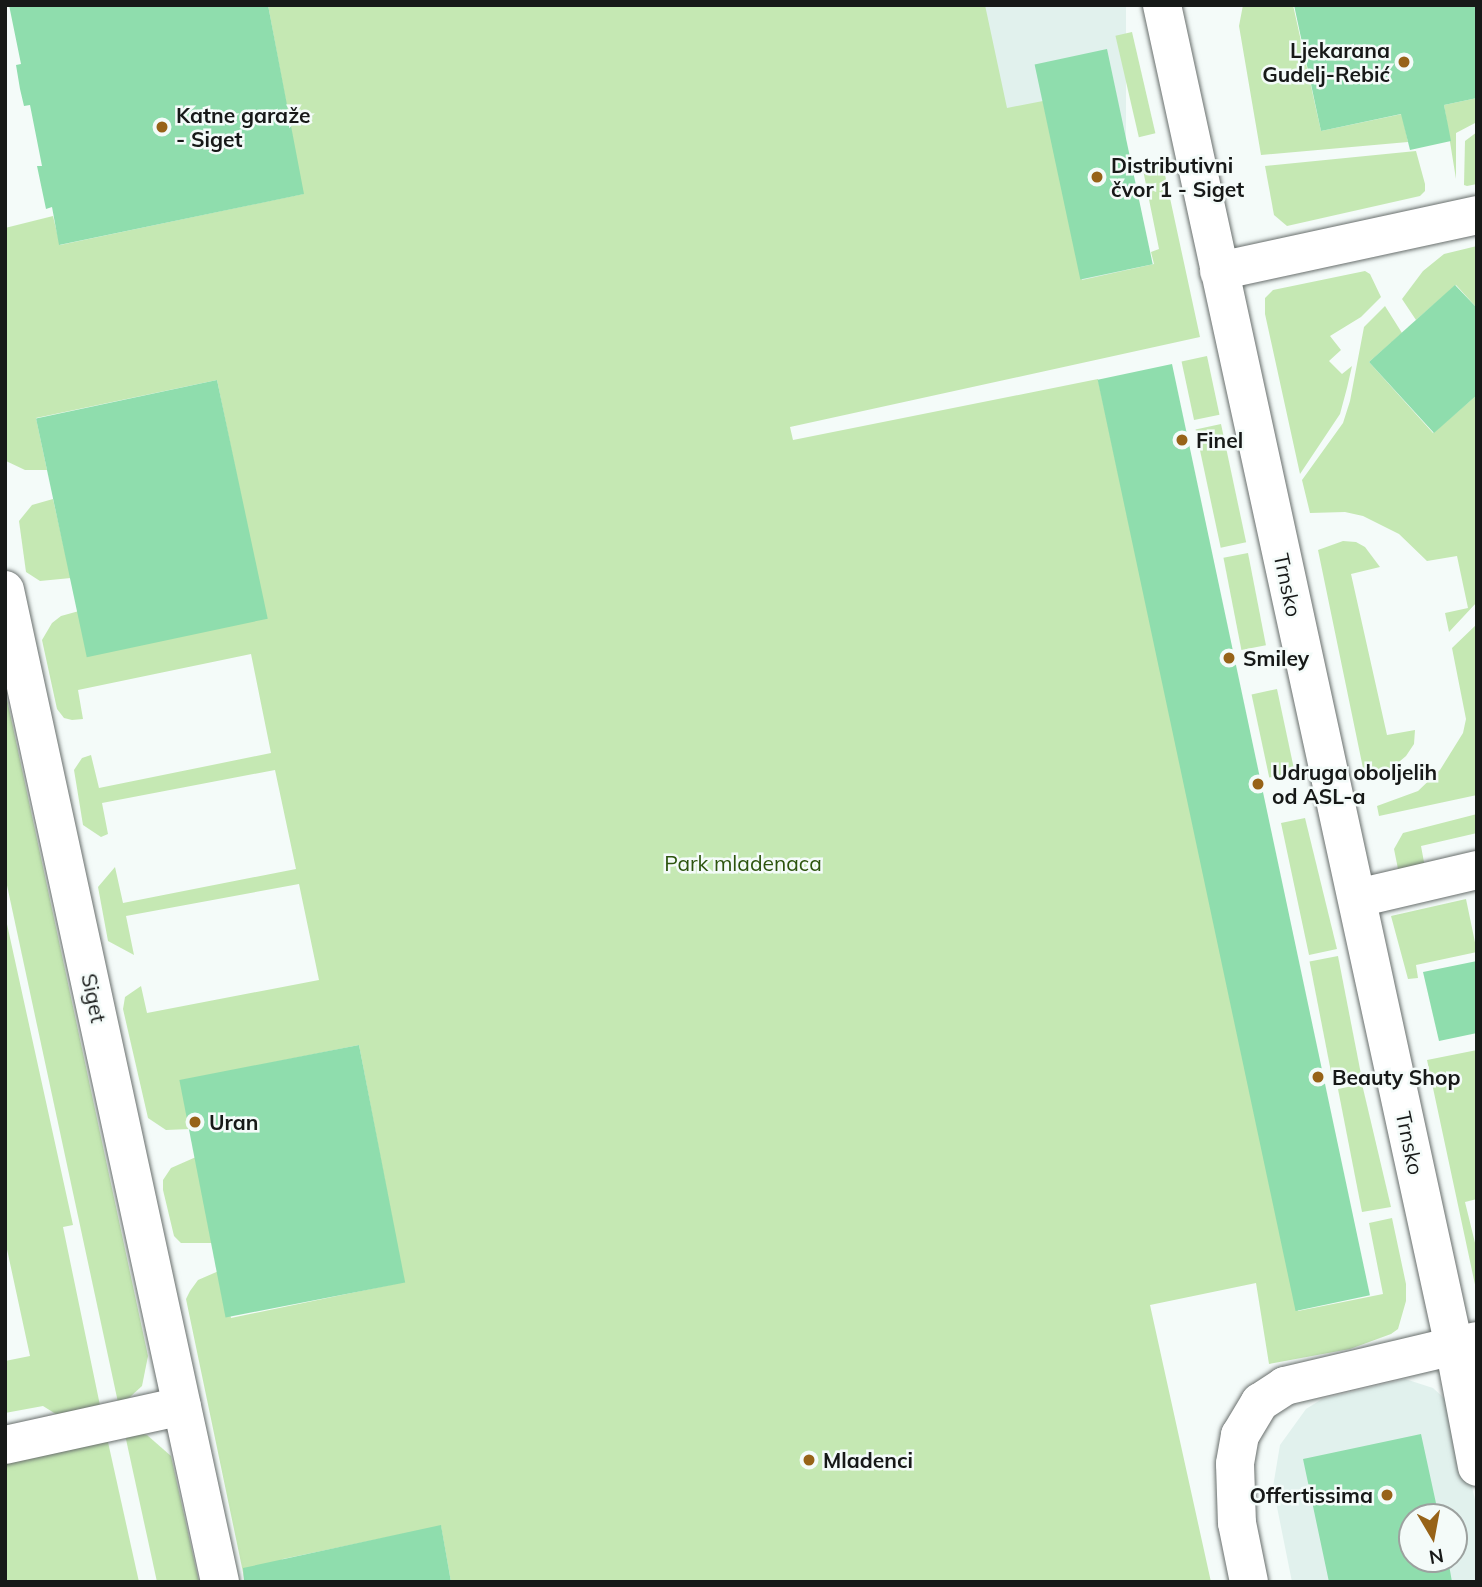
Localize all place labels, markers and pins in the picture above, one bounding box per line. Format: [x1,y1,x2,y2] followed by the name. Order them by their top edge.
[1262,37,1390,87] place label: Ljekarana Gudelj-Rebić
[1396,54,1412,70] marker: Ljekarana Gudelj-Rebić
[176,102,310,152] place label: Katne garaže - Siget
[154,119,170,135] marker: Katne garaže - Siget
[1111,152,1244,202] place label: Distributivni čvor 1 - Siget
[1089,169,1105,185] marker: Distributivni čvor 1 - Siget
[1196,427,1243,453] place label: Finel
[1174,432,1190,448] marker: Finel
[1243,645,1309,671] place label: Smiley
[1221,650,1237,666] marker: Smiley
[1272,759,1437,809] place label: Udruga oboljelih od ASL-a
[1250,776,1266,792] marker: Udruga oboljelih od ASL-a
[1332,1064,1460,1090] place label: Beauty Shop
[1310,1069,1326,1085] marker: Beauty Shop
[209,1109,258,1135] place label: Uran
[187,1114,203,1130] marker: Uran
[823,1447,913,1473] place label: Mladenci
[801,1452,817,1468] marker: Mladenci
[1250,1482,1373,1508] place label: Offertissima
[1379,1487,1395,1503] marker: Offertissima

